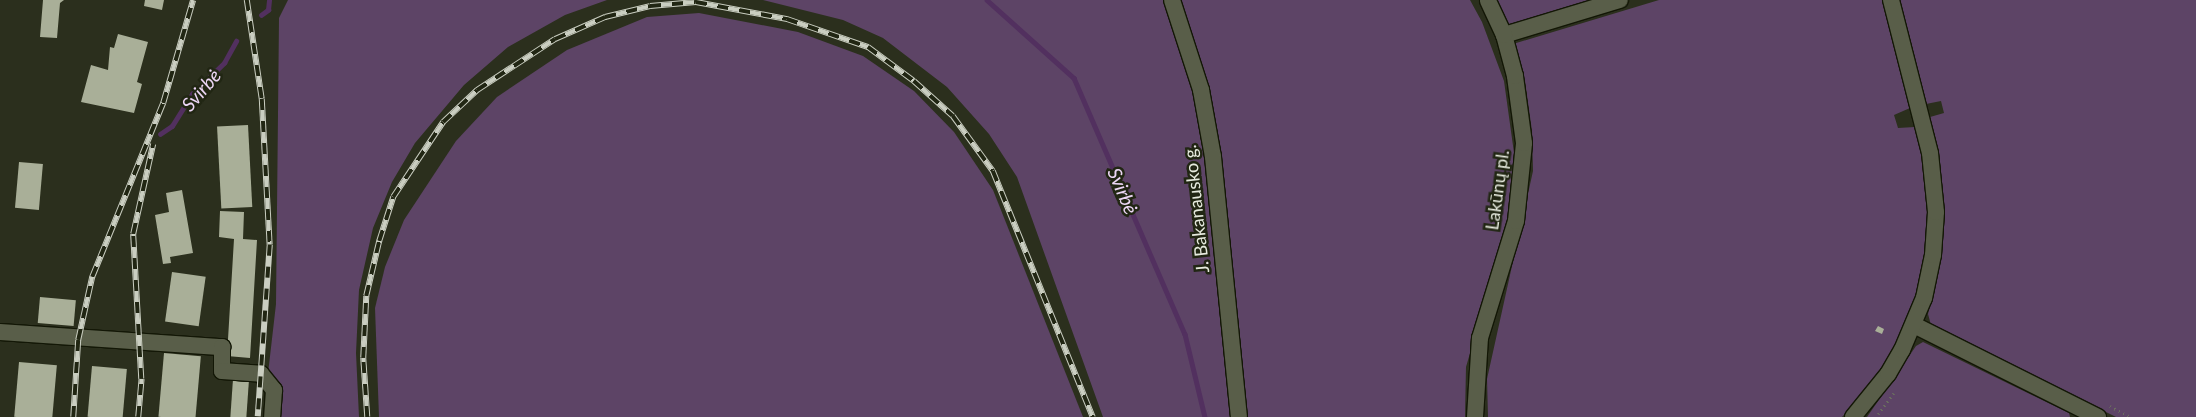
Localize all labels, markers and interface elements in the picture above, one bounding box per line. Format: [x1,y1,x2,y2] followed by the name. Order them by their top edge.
[177,64,225,116] water label: Svirbė
[1179,144,1213,274] street label: J. Bakanausko g.
[1481,149,1513,231] street label: Lakūnų pl.
[1103,164,1143,218] water label: Svirbė

